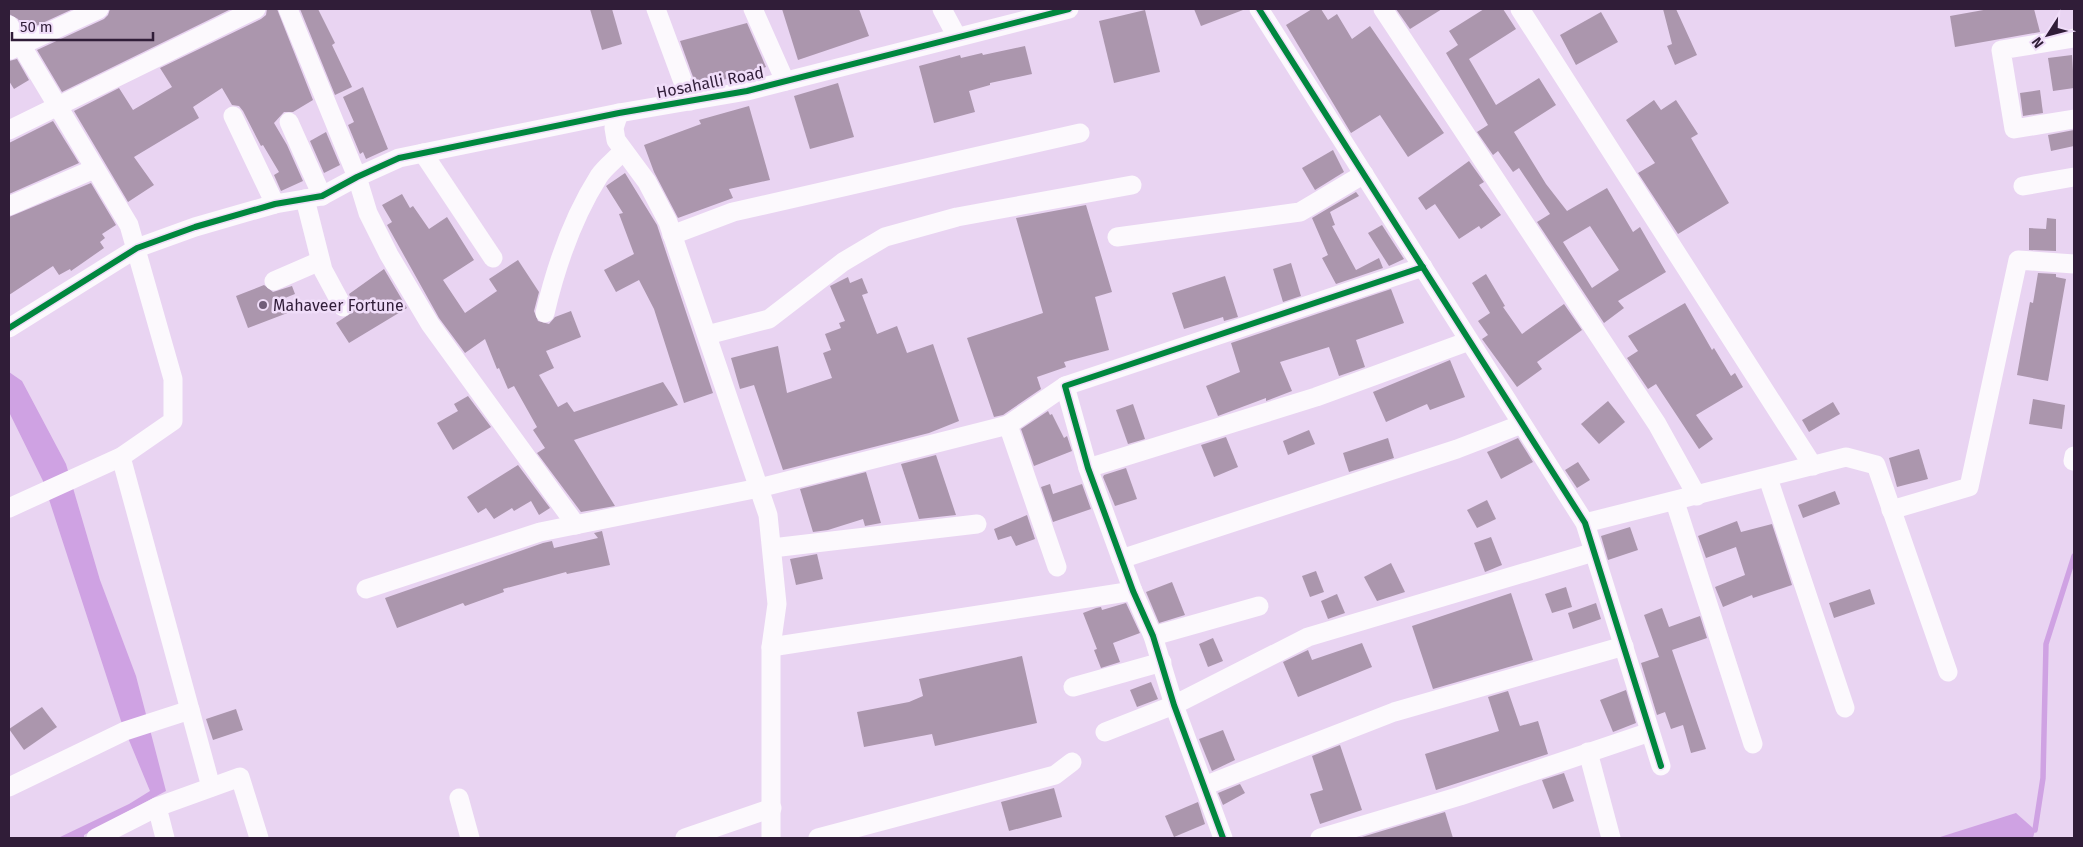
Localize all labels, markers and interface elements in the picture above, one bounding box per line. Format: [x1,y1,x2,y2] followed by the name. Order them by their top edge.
[12,10,154,42] scale bar
[2023,10,2073,60] north arrow
[20,18,53,36] text: 50 m
[2028,34,2047,51] text: N
[655,63,765,102] street label: Hosahalli Road
[273,296,404,315] place label: Mahaveer Fortune
[257,299,269,311] marker: Mahaveer Fortune

